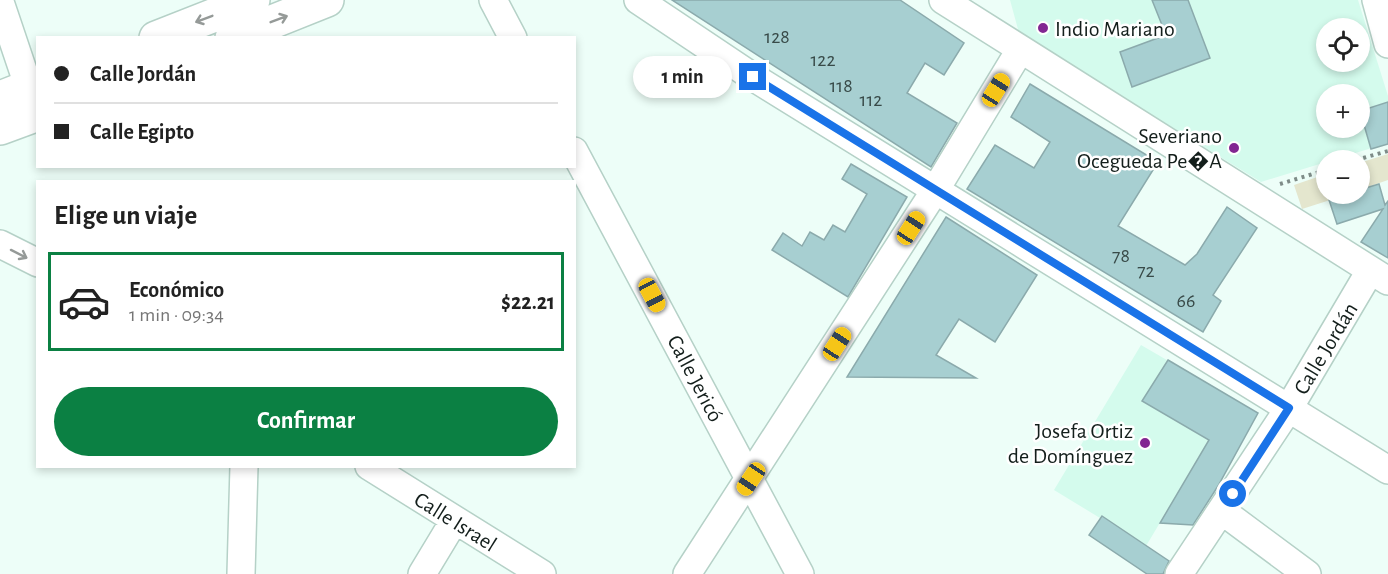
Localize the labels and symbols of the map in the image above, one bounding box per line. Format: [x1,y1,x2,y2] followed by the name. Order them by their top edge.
[270,13,288,24] one-way arrow
[196,14,214,25] one-way arrow
[1055,18,1175,40] place label: Indio Mariano
[1036,21,1050,35] marker: Indio Mariano
[764,27,790,47] house number: 128
[810,50,836,70] house number: 122
[633,56,732,98] callout: 1 min
[739,63,766,90] route end
[979,70,1013,110] car
[829,76,853,96] house number: 118
[860,90,882,110] house number: 112
[1077,125,1222,172] place label: Severiano Ocegueda Pe�A
[1227,141,1241,155] marker: Severiano Ocegueda Pe�A
[894,208,928,248] car
[1112,246,1130,266] house number: 78
[9,249,27,260] one-way arrow
[1137,261,1155,281] house number: 72
[636,275,668,315] car
[1177,291,1195,311] house number: 66
[1290,299,1362,398] street label: Calle Jordán
[820,324,854,364] car
[663,332,727,425] street label: Calle Jericó
[1008,420,1133,467] place label: Josefa Ortiz de Domínguez
[1138,436,1152,450] marker: Josefa Ortiz de Domínguez
[733,459,769,499] car
[1219,480,1246,507] route start
[410,488,501,556] street label: Calle Israel

